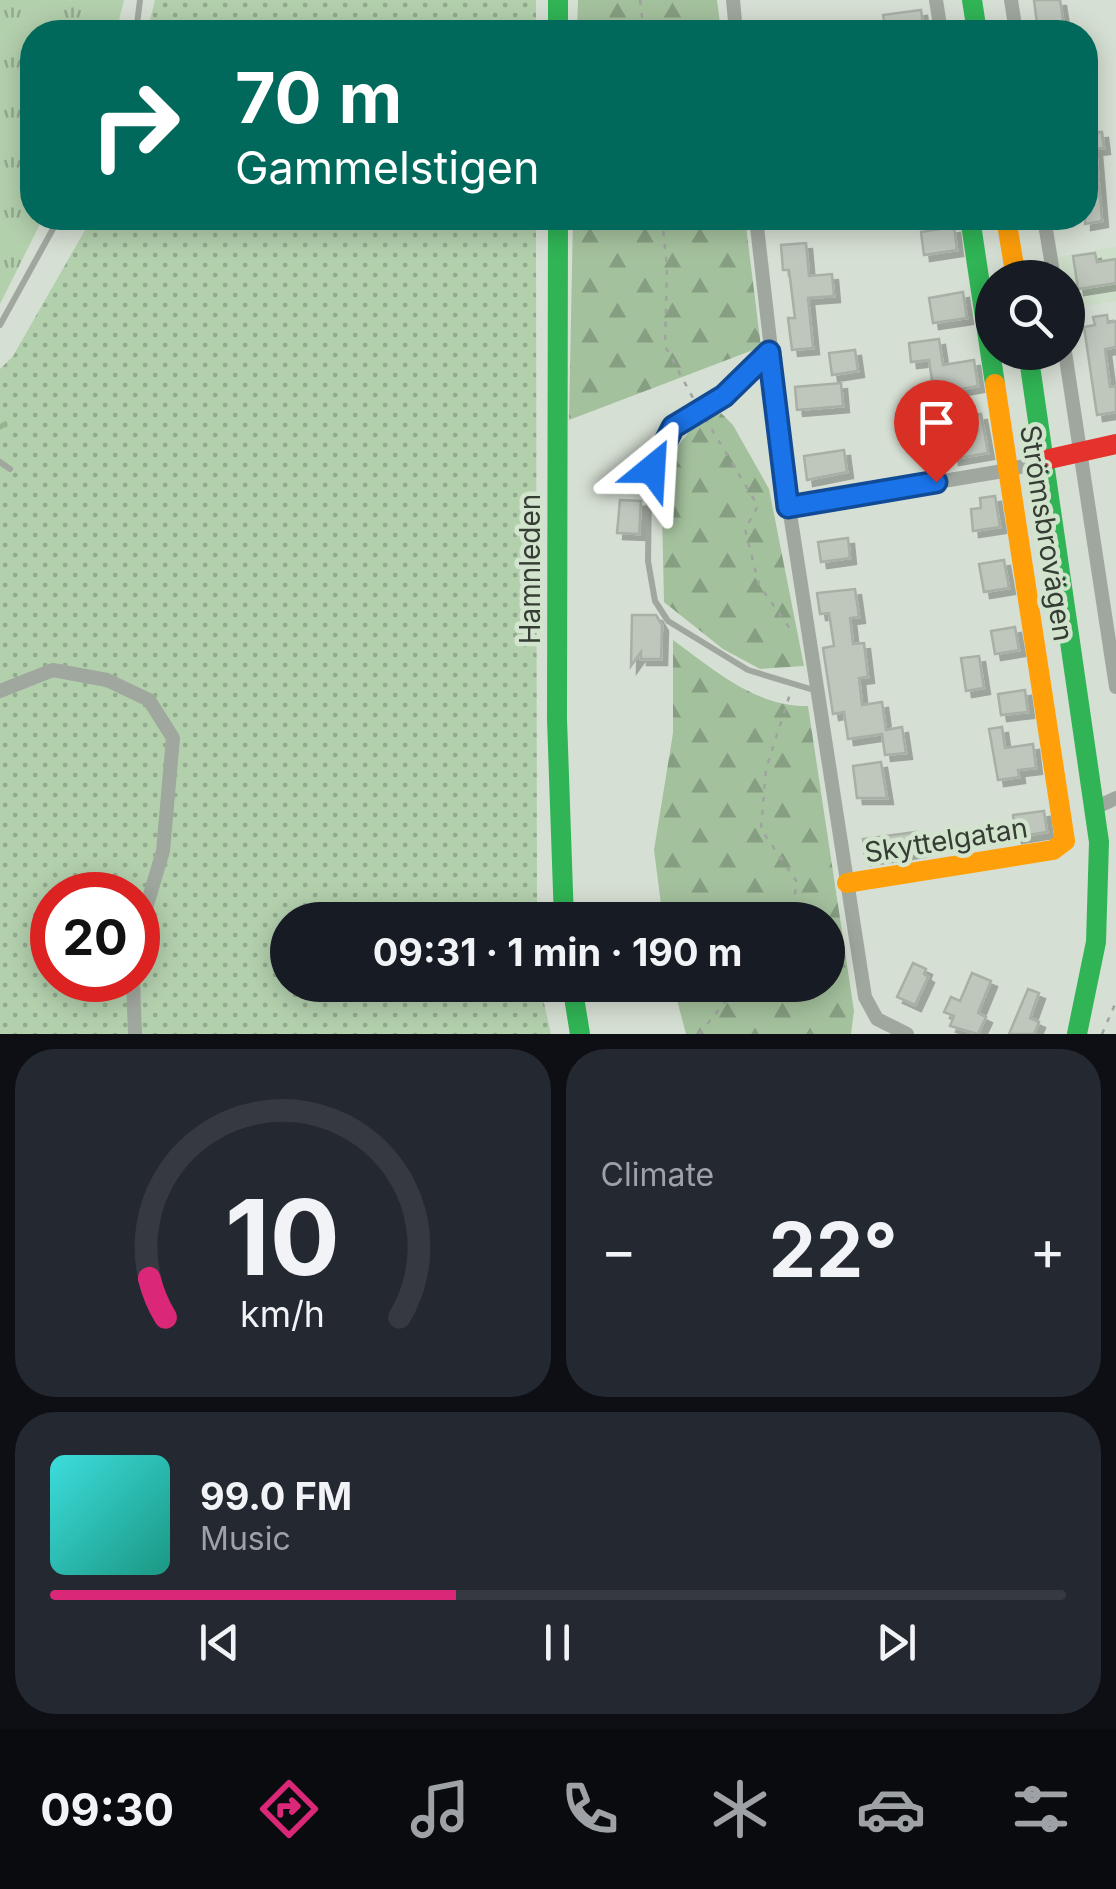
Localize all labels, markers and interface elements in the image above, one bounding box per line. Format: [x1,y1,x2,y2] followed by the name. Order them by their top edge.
[235,55,402,140] text: 70 m
[70,60,200,190] icon: right
[235,140,540,195] text: Gammelstigen
[975,260,1085,370] map controls
[975,260,1085,370] button: search
[894,380,979,483] pin
[909,395,964,450] icon: arrive
[600,417,704,521] position arrow
[1013,423,1081,643] street label: Strömsbrovägen
[513,494,547,644] street label: Hamnleden
[862,810,1030,870] street label: Skyttelgatan
[30,872,160,1002] speed limit sign: 20
[373,929,742,975] text: 09:31 · 1 min · 190 m
[601,1155,714,1194] text: Climate
[225,1174,340,1300] text: 10
[769,1204,898,1295] text: 22°
[601,1217,637,1283] text: −
[1030,1217,1066,1283] text: +
[240,1292,325,1336] text: km/h
[200,1473,352,1519] text: 99.0 FM
[200,1519,291,1558] text: Music
[192,1615,247,1670] icon: previous
[530,1615,585,1670] icon: pause
[869,1615,924,1670] icon: next
[254,1774,324,1844] icon: directions
[405,1774,475,1844] icon: music
[555,1774,625,1844] icon: phone
[705,1774,775,1844] icon: climate
[856,1774,926,1844] icon: car
[1006,1774,1076,1844] icon: filters
[40,1782,174,1837] text: 09:30

